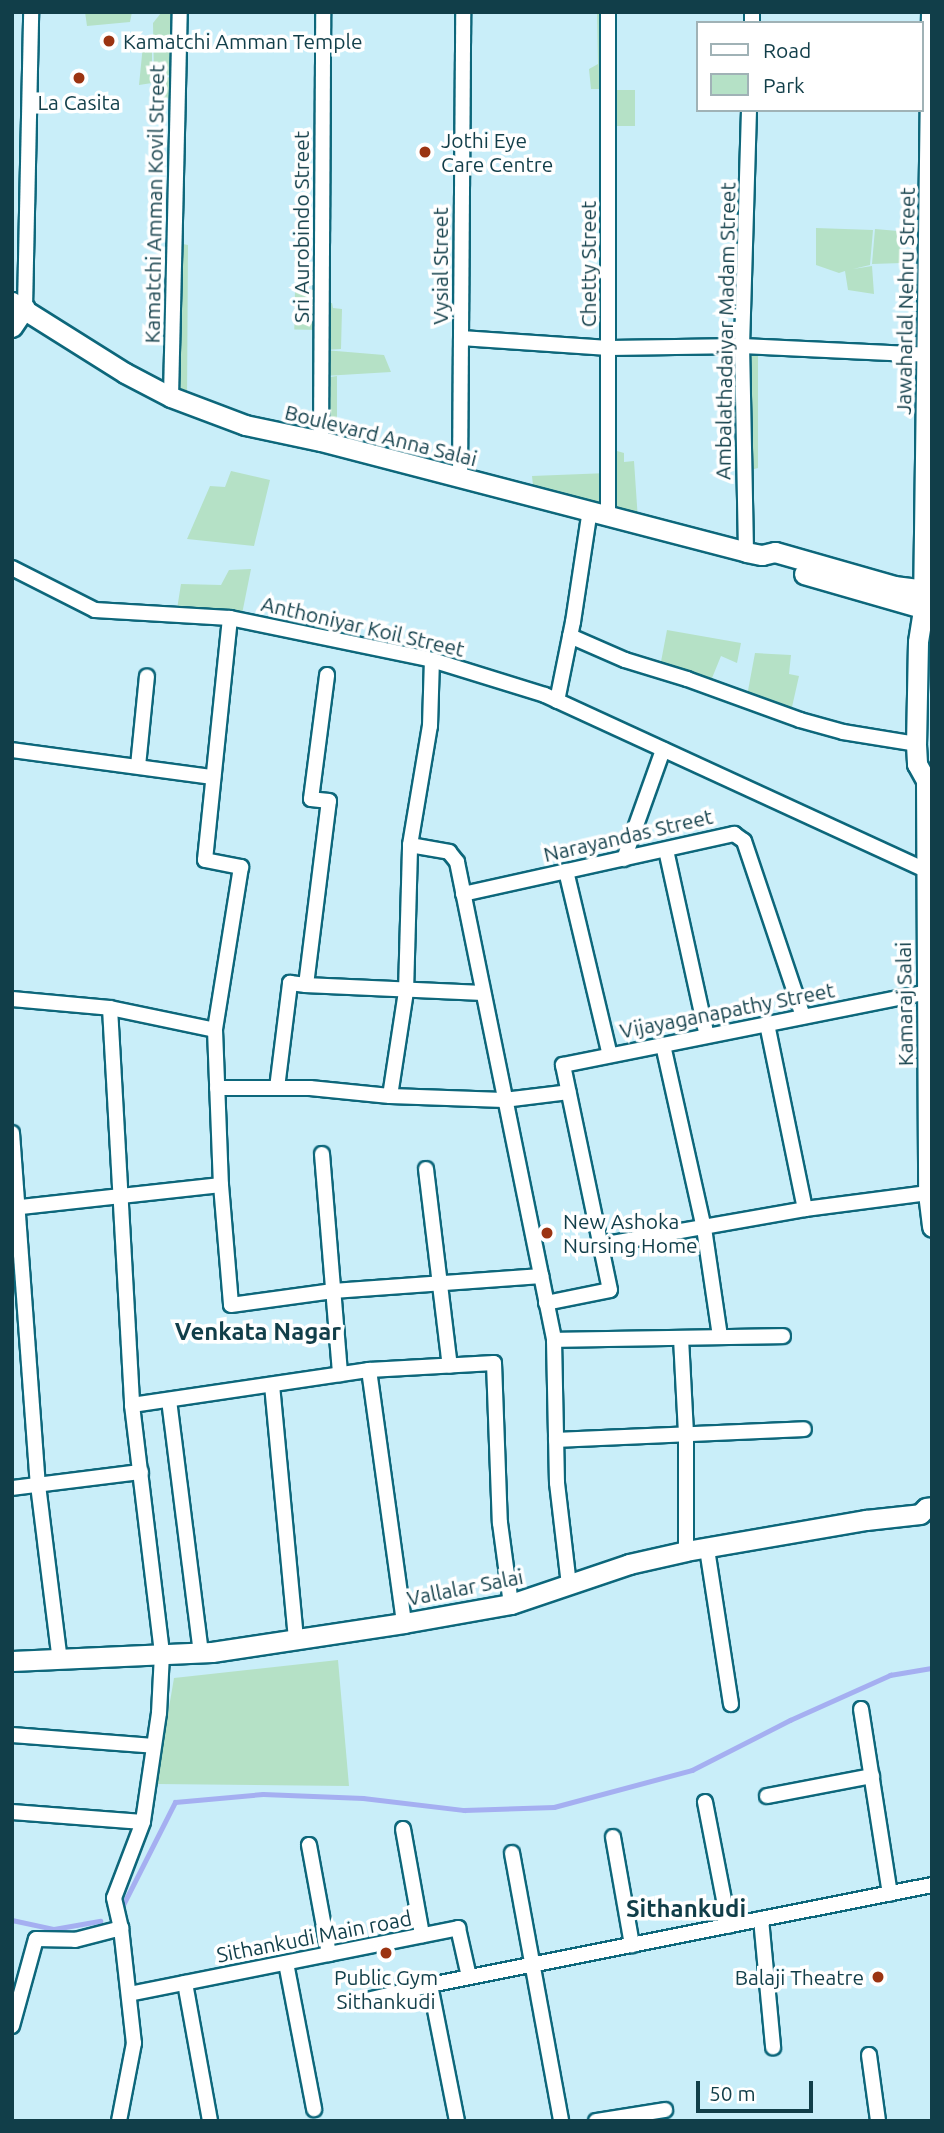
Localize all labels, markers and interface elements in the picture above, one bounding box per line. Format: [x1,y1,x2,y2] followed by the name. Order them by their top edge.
[696,21,923,112] legend
[123,28,363,54] place label: Kamatchi Amman Temple
[101,33,117,49] marker: Kamatchi Amman Temple
[763,38,811,62] text: Road
[139,64,169,344] street label: Kamatchi Amman Kovil Street
[71,70,87,86] marker: La Casita
[763,73,805,97] text: Park
[37,89,121,115] place label: La Casita
[441,127,553,177] place label: Jothi Eye Care Centre
[288,131,314,323] street label: Sri Aurobindo Street
[415,142,435,162] marker: Jothi Eye Care Centre
[710,182,740,480] street label: Ambalathadaiyar Madam Street
[890,187,920,415] street label: Jawaharlal Nehru Street
[575,201,601,327] street label: Chetty Street
[427,207,453,325] street label: Vysial Street
[282,399,480,471] street label: Boulevard Anna Salai
[259,590,467,662] street label: Anthoniyar Koil Street
[541,803,715,867] street label: Narayandas Street
[890,942,918,1066] street label: Kamaraj Salai
[617,977,837,1043] street label: Vijayaganapathy Street
[563,1208,698,1258] place label: New Ashoka Nursing Home
[537,1223,557,1243] marker: New Ashoka Nursing Home
[175,1318,341,1346] district label: Venkata Nagar
[405,1563,525,1611] street label: Vallalar Salai
[626,1895,746,1923] district label: Sithankudi
[214,1905,414,1967] street label: Sithankudi Main road
[378,1945,394,1961] marker: Public Gym Sithankudi
[334,1964,438,2014] place label: Public Gym Sithankudi
[735,1964,864,1990] place label: Balaji Theatre
[870,1969,886,1985] marker: Balaji Theatre
[699,2066,816,2110] scale bar
[709,2081,756,2105] text: 50 m

